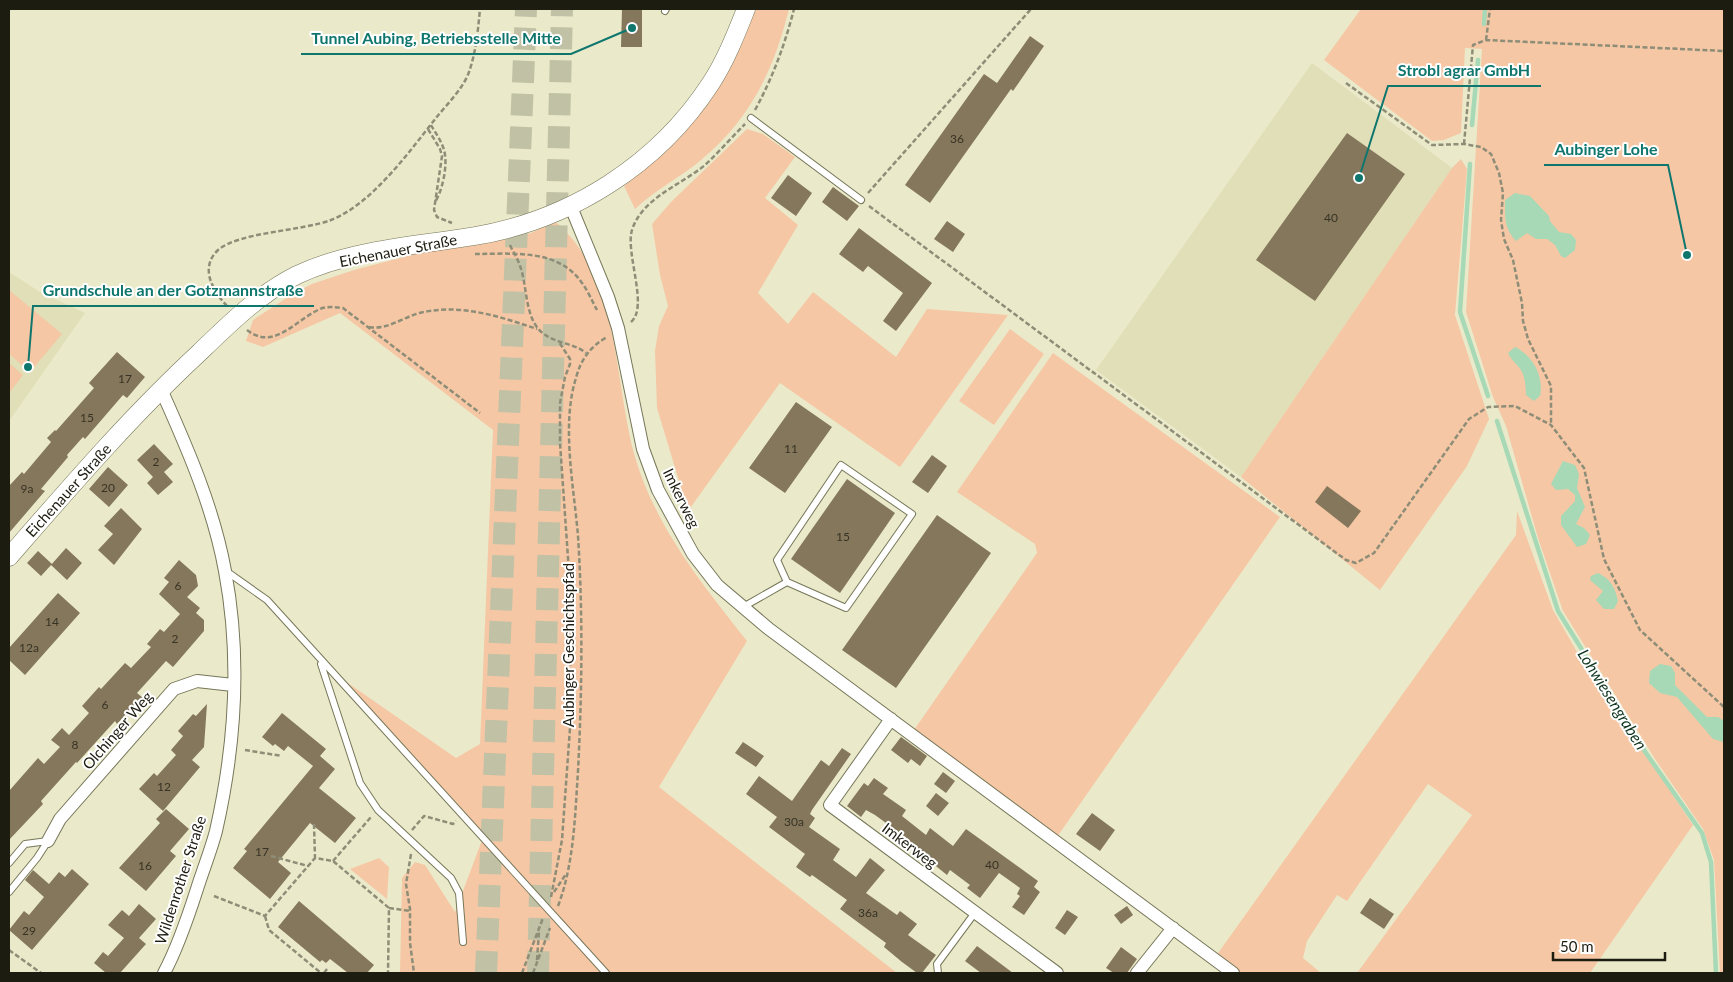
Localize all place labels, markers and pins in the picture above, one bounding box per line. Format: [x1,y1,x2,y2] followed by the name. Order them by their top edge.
[301,23,571,54] callout: Tunnel Aubing, Betriebsstelle Mitte
[1388,55,1541,86] callout: Strobl agrar GmbH
[1544,134,1668,165] callout: Aubinger Lohe
[33,275,314,306] callout: Grundschule an der Gotzmannstraße

